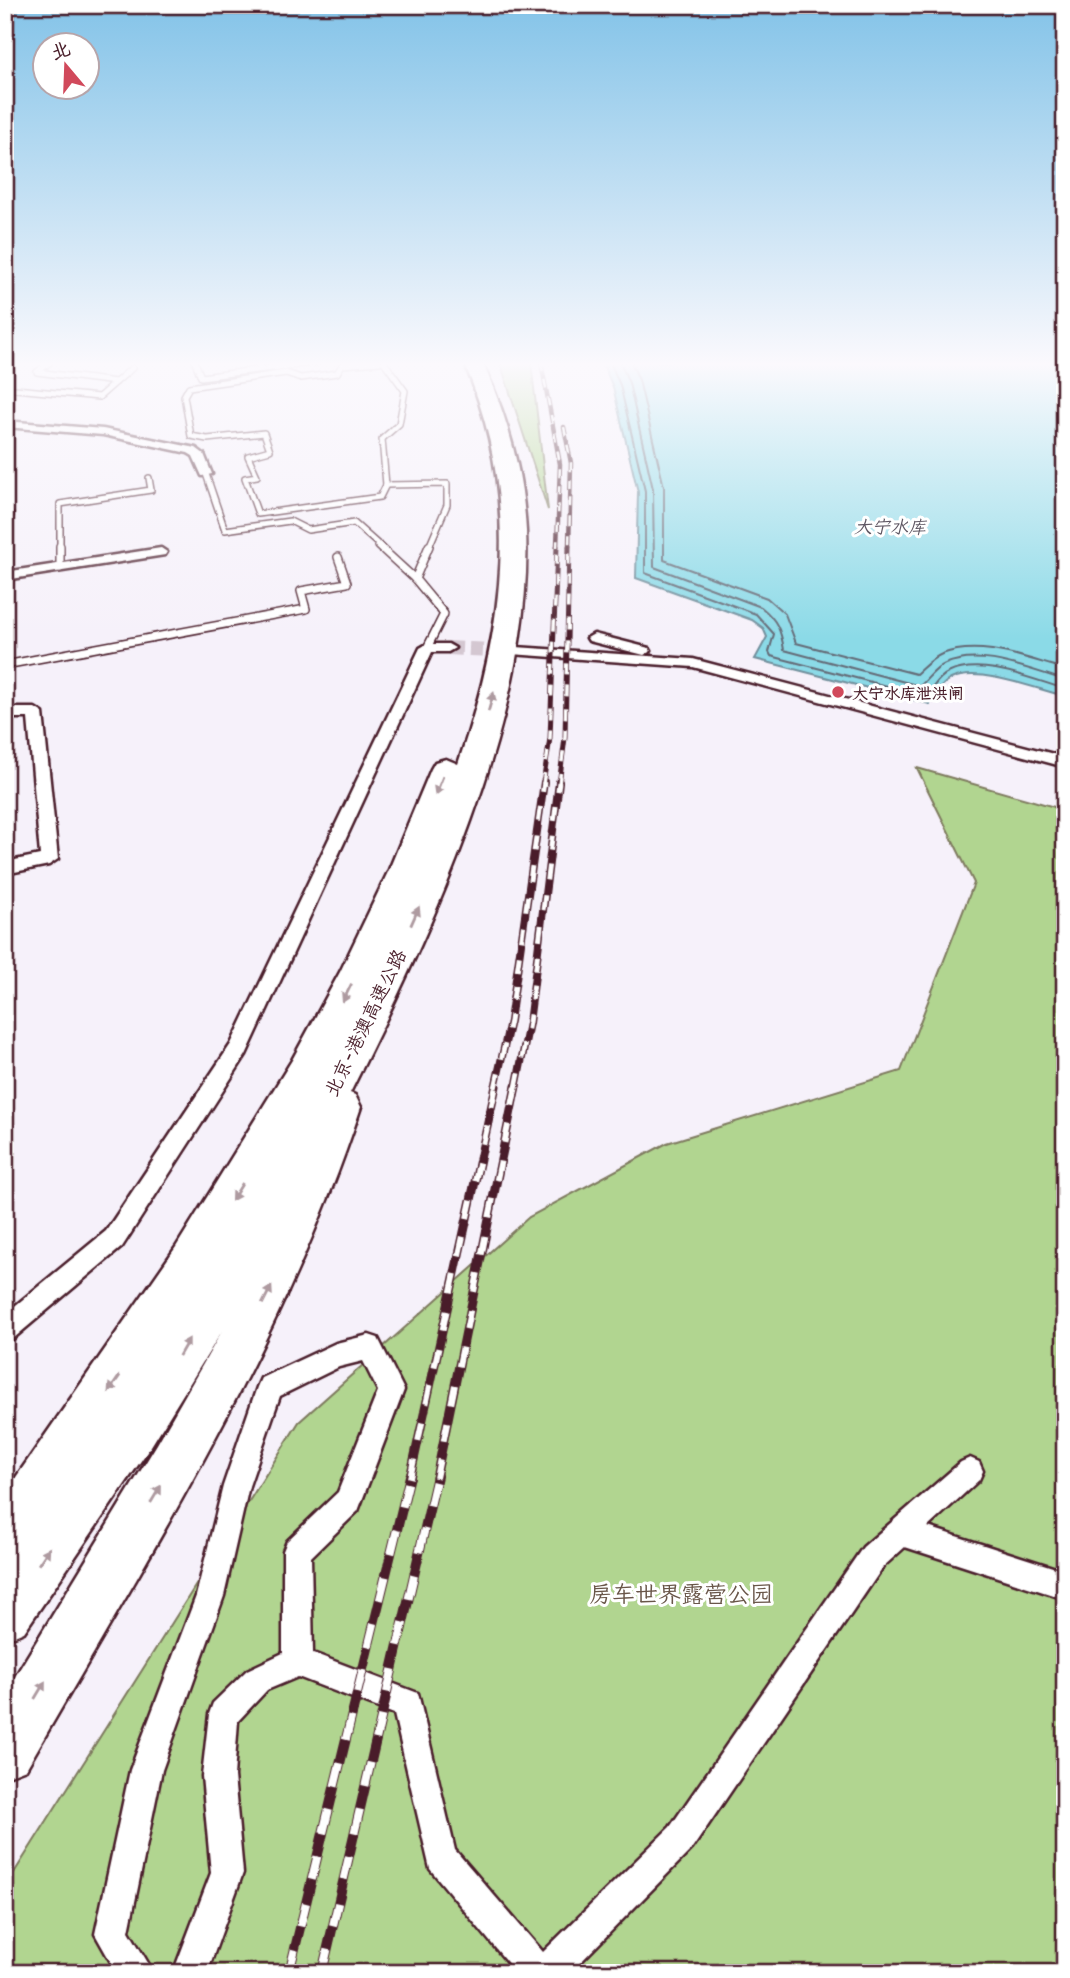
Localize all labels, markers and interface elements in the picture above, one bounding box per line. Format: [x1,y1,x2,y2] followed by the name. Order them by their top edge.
[32,32,102,102] north arrow
[47,33,74,65] text: 北
[854,512,928,539] water label: 大宁水库
[852,680,964,704] place label: 大宁水库泄洪闸
[830,684,846,700] marker: 大宁水库泄洪闸
[487,691,497,712] one-way arrow
[434,775,445,796] one-way arrow
[409,906,421,926] one-way arrow
[316,943,412,1101] street label: 北京-港澳高速公路
[341,983,353,1003] one-way arrow
[230,1183,243,1202] one-way arrow
[261,1285,272,1305] one-way arrow
[178,1338,191,1357] one-way arrow
[107,1375,121,1393] one-way arrow
[150,1484,162,1503] one-way arrow
[37,1547,50,1566] one-way arrow
[589,1575,773,1610] park label: 房车世界露营公园
[34,1680,46,1699] one-way arrow

